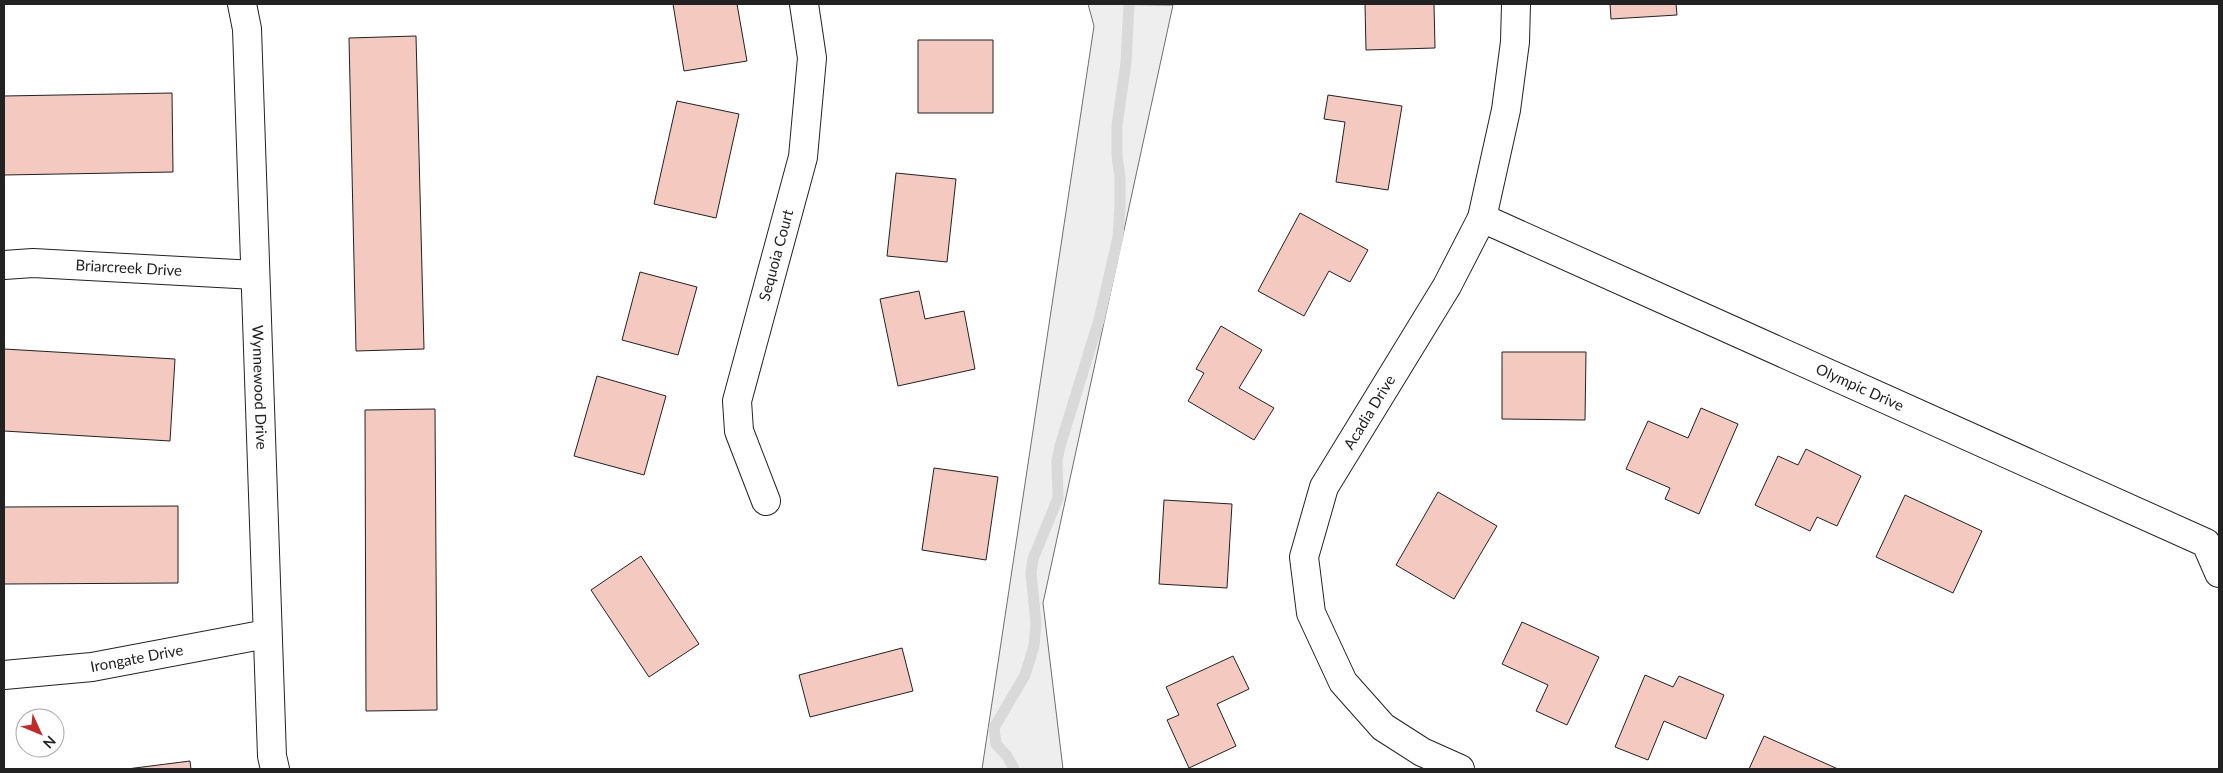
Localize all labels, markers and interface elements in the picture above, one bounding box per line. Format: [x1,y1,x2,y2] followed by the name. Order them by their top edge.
[754,207,797,303] street label: Sequoia Court
[75,255,183,279] street label: Briarcreek Drive
[249,325,271,450] street label: Wynnewood Drive
[1813,359,1907,414] street label: Olympic Drive
[1339,371,1398,452] street label: Acadia Drive
[89,640,185,675] street label: Irongate Drive
[15,708,65,758] north arrow
[40,733,60,752] text: N

